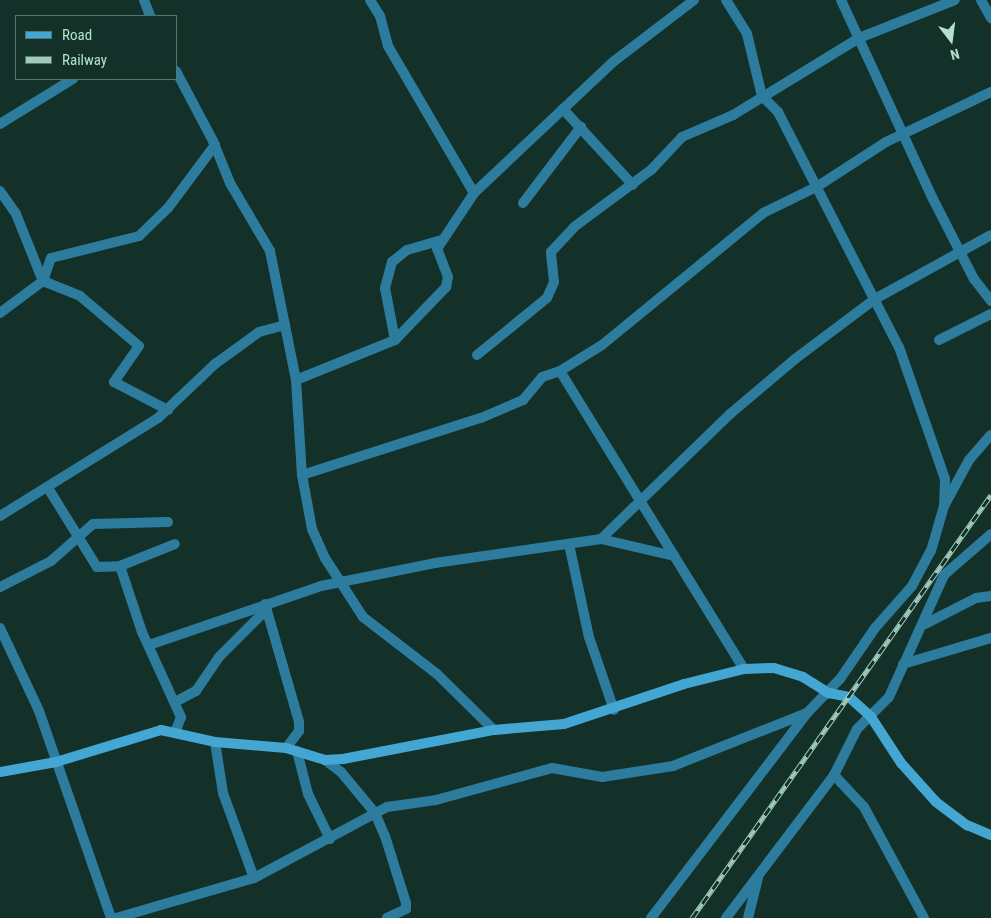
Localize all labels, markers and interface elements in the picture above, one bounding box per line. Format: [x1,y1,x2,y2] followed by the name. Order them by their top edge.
[15,15,178,80] legend
[926,15,976,65] north arrow
[62,26,92,44] text: Road
[949,46,961,63] text: N
[62,51,107,69] text: Railway

